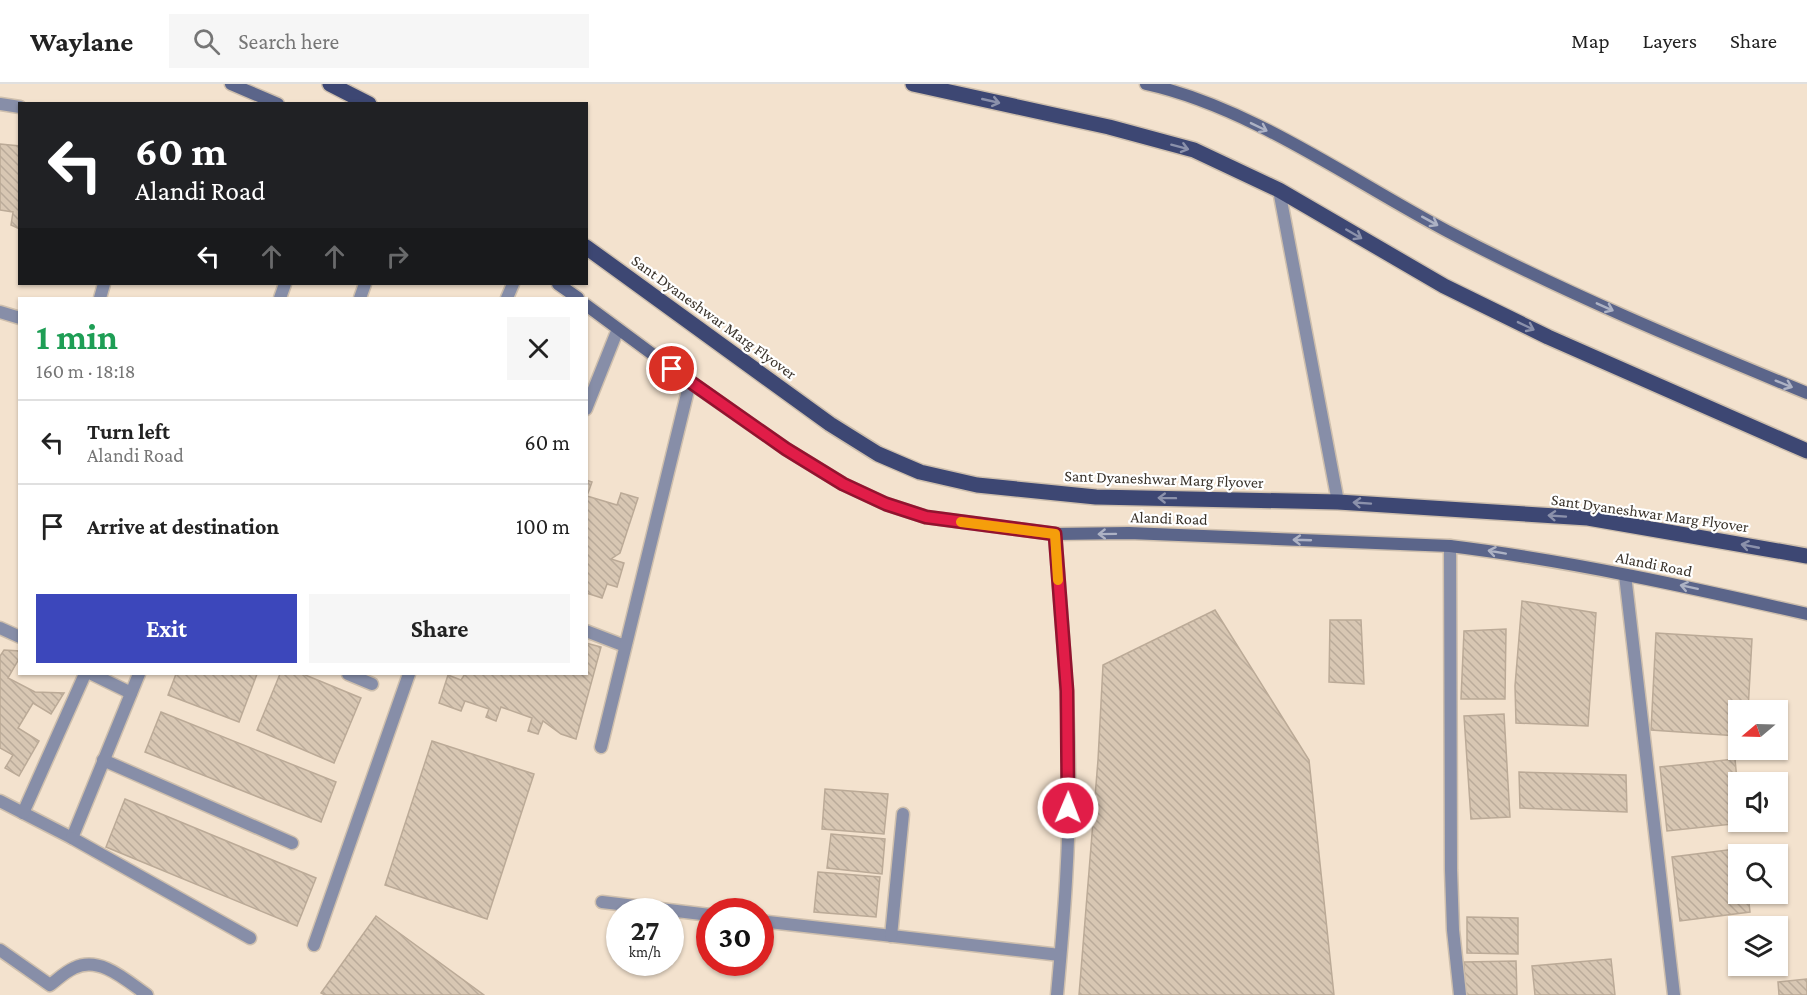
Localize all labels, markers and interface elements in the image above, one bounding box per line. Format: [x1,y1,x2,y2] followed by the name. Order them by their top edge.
[169,14,589,68] search box
[190,25,223,58] icon: search
[30,26,133,57] text: Waylane
[238,29,339,54] text: Search here
[1571,29,1610,53] text: Map
[1643,29,1697,53] text: Layers
[1730,29,1777,53] text: Share
[981,96,1000,107] one-way arrow
[1249,121,1267,133] one-way arrow
[36,126,114,204] icon: left
[135,127,227,174] text: 60 m
[1171,141,1190,153] one-way arrow
[135,176,266,206] text: Alandi Road
[1420,216,1438,227] one-way arrow
[1345,228,1362,240] one-way arrow
[192,240,225,273] icon: left
[255,240,288,273] icon: ahead
[318,240,351,273] icon: ahead
[381,240,414,273] icon: right
[628,252,800,383] street label: Sant Dyaneshwar Marg Flyover
[1595,302,1613,313] one-way arrow
[36,317,118,357] text: 1 min
[507,317,570,380] button: close
[1516,321,1534,333] one-way arrow
[646,343,697,394] pin
[655,352,688,385] icon: arrive
[36,360,136,382] text: 160 m · 18:18
[1774,379,1793,390] one-way arrow
[87,419,170,444] text: Turn left
[36,426,69,459] icon: left
[525,430,570,455] text: 60 m
[87,444,184,466] text: Alandi Road
[1064,467,1264,492] street label: Sant Dyaneshwar Marg Flyover
[1550,491,1750,536] street label: Sant Dyaneshwar Marg Flyover
[1158,493,1178,504] one-way arrow
[1353,498,1373,509] one-way arrow
[1130,508,1209,528] street label: Alandi Road
[36,510,69,543] icon: arrive
[1547,510,1567,521] one-way arrow
[87,514,279,539] text: Arrive at destination
[516,514,570,539] text: 100 m
[1098,528,1118,539] one-way arrow
[1293,534,1313,546] one-way arrow
[1740,540,1760,551] one-way arrow
[1487,546,1507,557] one-way arrow
[1614,548,1694,580] street label: Alandi Road
[1679,580,1698,592] one-way arrow
[36,594,297,663] button: Exit
[309,594,570,663] button: Share
[1728,700,1788,760] north arrow
[1728,700,1788,976] map controls
[1728,772,1788,832] button: sound
[1036,776,1100,840] position arrow
[1728,844,1788,904] button: search
[696,898,774,976] speed limit sign: 30
[630,913,660,946] text: 27
[1728,916,1788,976] button: layers
[629,944,661,960] text: km/h

